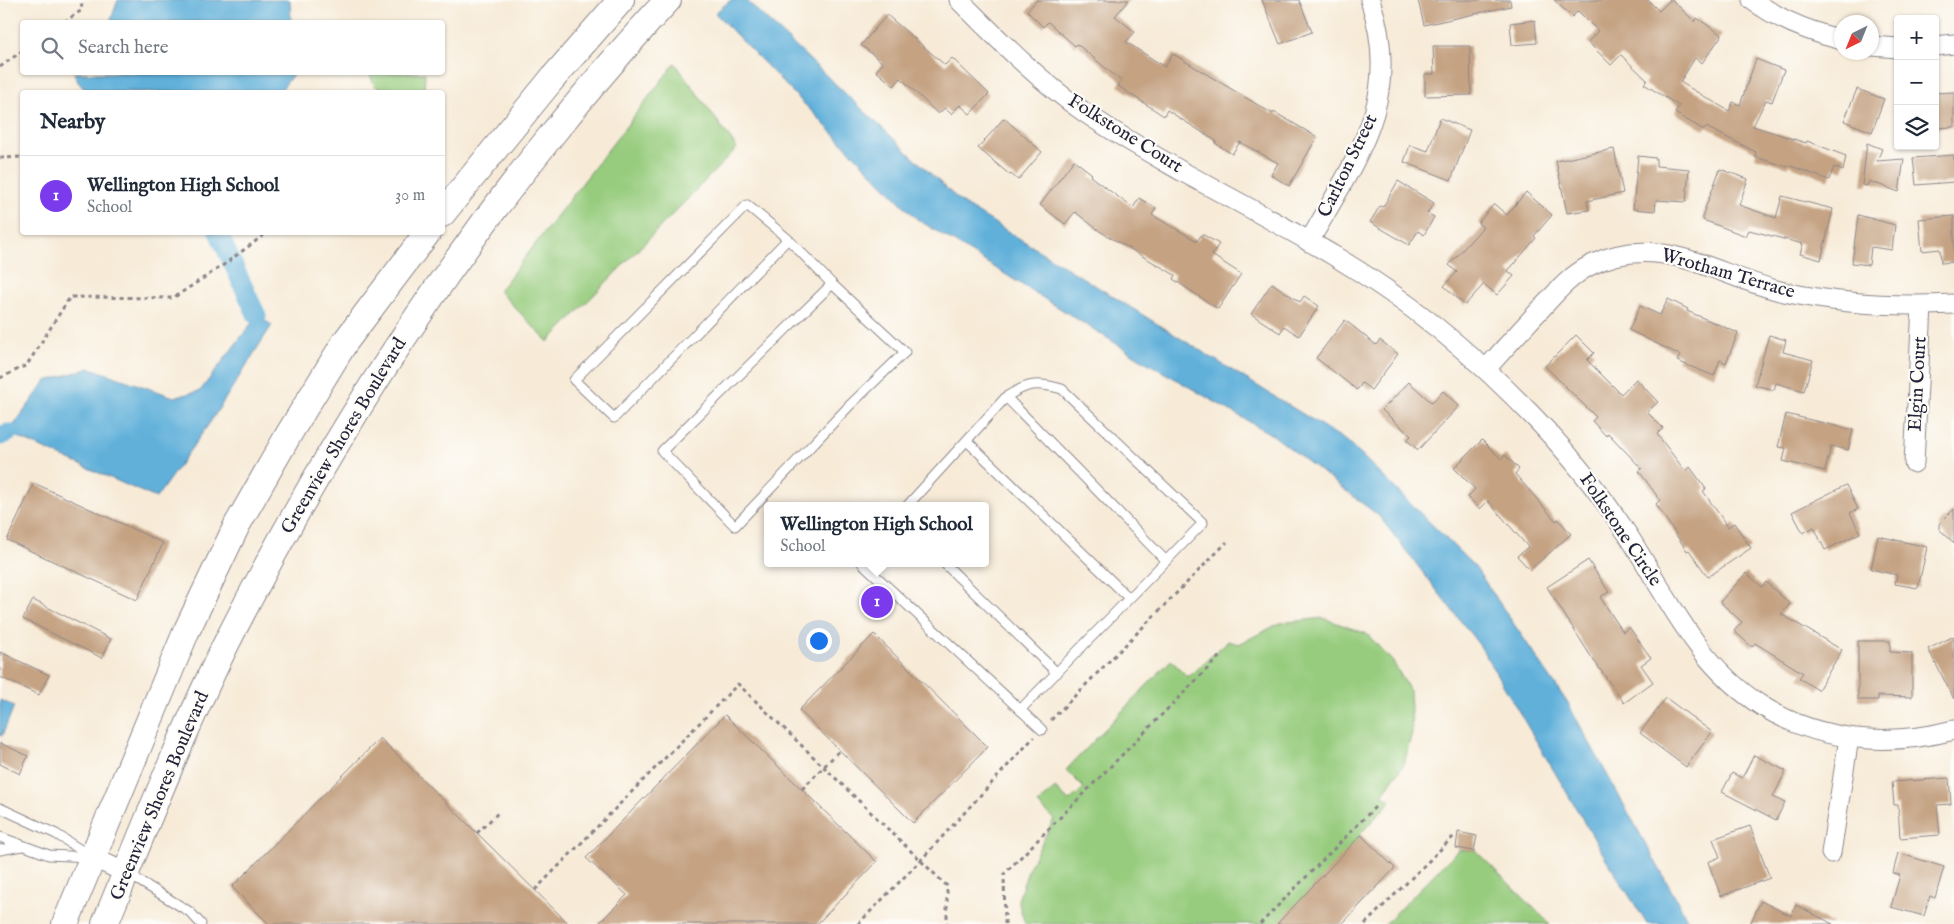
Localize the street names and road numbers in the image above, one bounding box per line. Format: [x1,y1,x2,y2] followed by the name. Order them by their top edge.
[1063,89,1187,179] street label: Folkstone Court
[1313,110,1384,222] street label: Carlton Street
[1658,243,1798,305] street label: Wrotham Terrace
[276,333,413,539] street label: Greenview Shores Boulevard
[1904,335,1932,432] street label: Elgin Court
[1573,469,1667,591] street label: Folkstone Circle
[105,687,215,904] street label: Greenview Shores Boulevard

